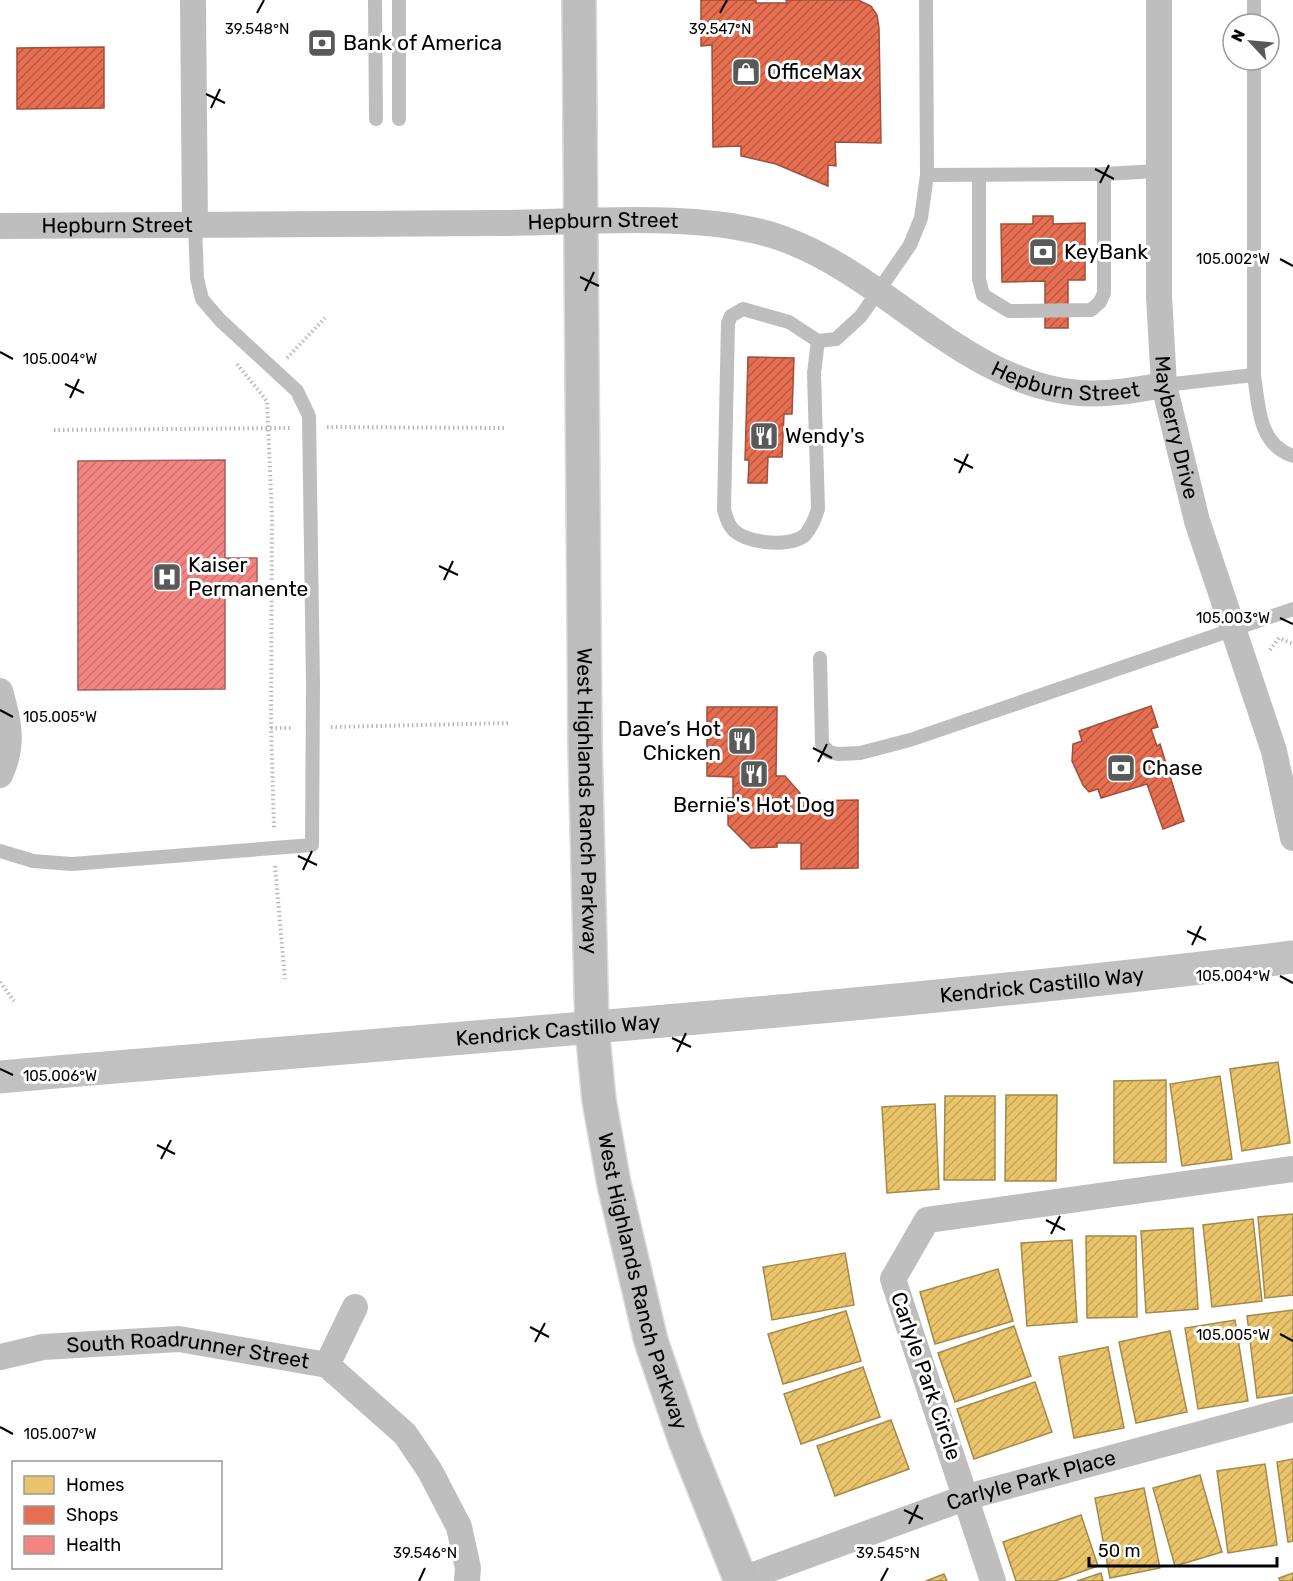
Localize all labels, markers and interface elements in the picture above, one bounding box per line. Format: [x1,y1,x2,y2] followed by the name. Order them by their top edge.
[1221,12,1281,72] north arrow
[225,20,289,38] text: 39.548°N
[689,20,751,38] text: 39.547°N
[1227,26,1249,45] text: N
[306,27,338,59] bank icon: Bank of America
[343,30,502,55] place label: Bank of America
[730,56,762,88] shop icon: OfficeMax
[767,59,862,84] place label: OfficeMax
[527,207,679,234] street label: Hepburn Street
[41,212,193,238] street label: Hepburn Street
[1027,236,1059,268] bank icon: KeyBank
[1064,239,1148,264] place label: KeyBank
[1196,250,1270,268] text: 105.002°W
[23,350,97,368] text: 105.004°W
[988,355,1141,406] street label: Hepburn Street
[1150,355,1204,502] street label: Mayberry Drive
[748,420,780,452] restaurant icon: Wendy's
[785,423,865,448] place label: Wendy's
[188,552,308,601] place label: Kaiser Permanente
[151,561,183,593] hospital icon: Kaiser Permanente
[1196,609,1270,627] text: 105.003°W
[572,648,603,955] street label: West Highlands Ranch Parkway
[23,708,97,726] text: 105.005°W
[618,716,721,765] place label: Dave’s Hot Chicken
[726,725,758,757] restaurant icon: Dave’s Hot Chicken
[1105,752,1137,784] bank icon: Chase
[1142,755,1203,780] place label: Chase
[738,758,770,790] restaurant icon: Bernie's Hot Dog
[673,792,835,817] place label: Bernie's Hot Dog
[938,961,1146,1008] street label: Kendrick Castillo Way
[1196,967,1270,985] text: 105.004°W
[455,1008,662,1051] street label: Kendrick Castillo Way
[23,1067,97,1085] text: 105.006°W
[593,1131,694,1433] street label: West Highlands Ranch Parkway
[886,1288,967,1463] street label: Carlyle Park Circle
[66,1326,311,1374] street label: South Roadrunner Street
[1196,1326,1270,1344] text: 105.005°W
[24,1425,96,1443] text: 105.007°W
[943,1444,1118,1515] street label: Carlyle Park Place
[12,1461,222,1569] legend
[66,1474,124,1496] text: Homes
[66,1504,118,1526] text: Shops
[1089,1530,1276,1568] scale bar
[66,1534,121,1556] text: Health
[1098,1540,1141,1562] text: 50 m
[393,1544,457,1562] text: 39.546°N
[856,1544,920,1562] text: 39.545°N

